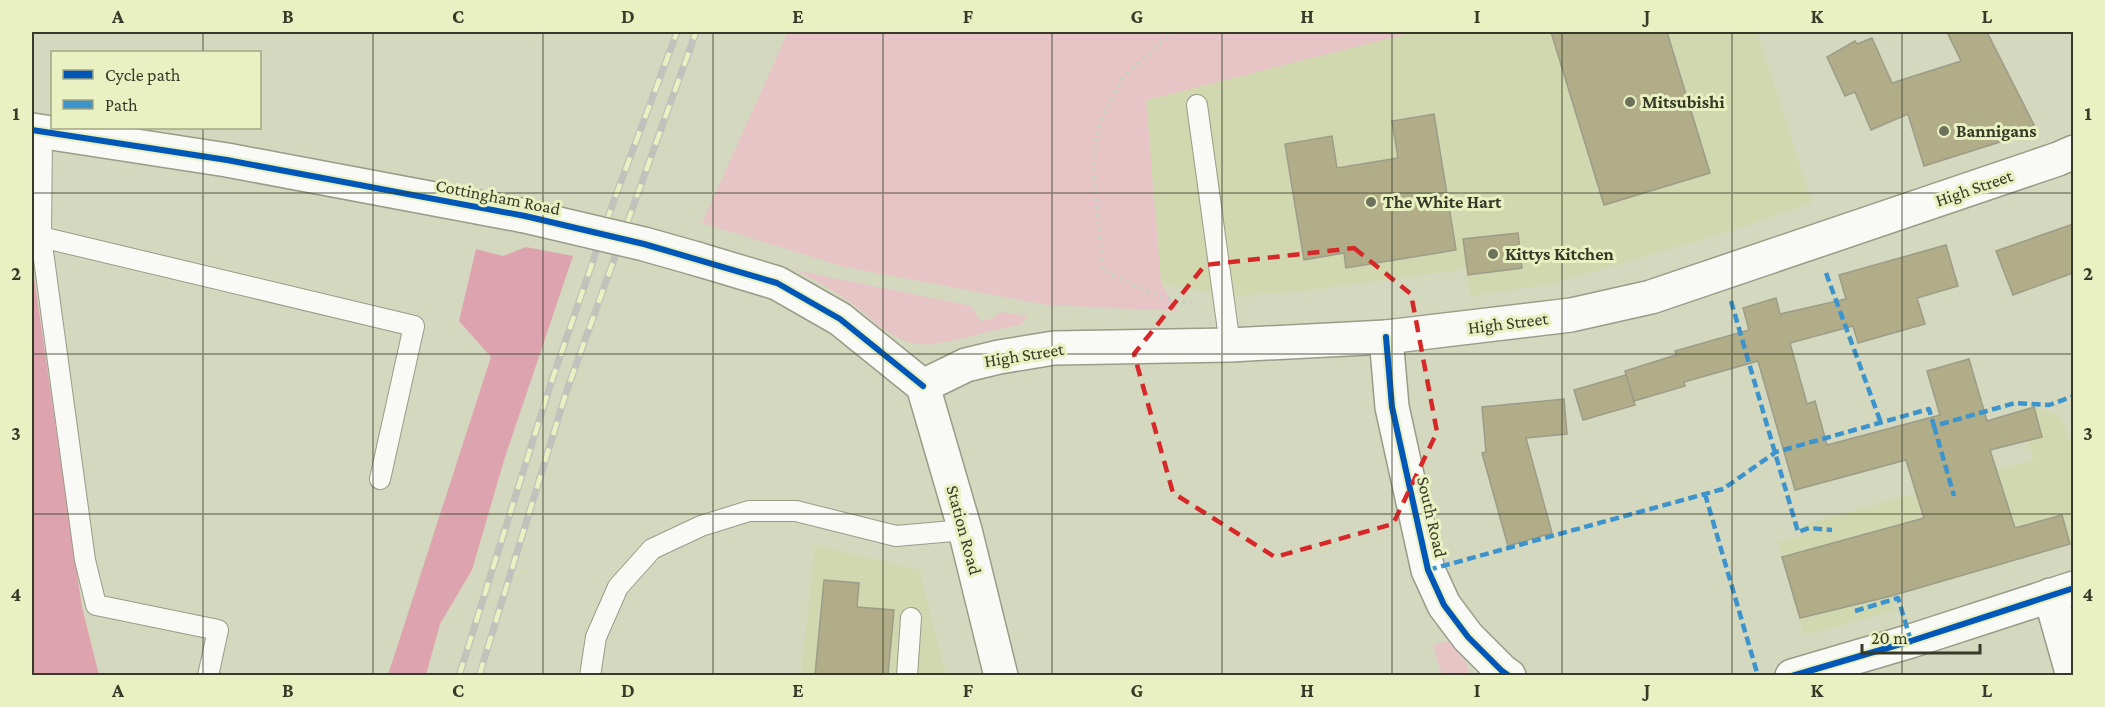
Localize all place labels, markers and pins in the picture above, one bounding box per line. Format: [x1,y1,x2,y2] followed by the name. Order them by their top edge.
[1642,92,1725,112] place label: Mitsubishi
[1623,95,1637,109] marker: Mitsubishi
[1956,121,2037,141] place label: Bannigans
[1937,124,1951,138] marker: Bannigans
[1383,192,1502,212] place label: The White Hart
[1364,195,1378,209] marker: The White Hart
[1505,244,1615,264] place label: Kittys Kitchen
[1486,247,1500,261] marker: Kittys Kitchen

